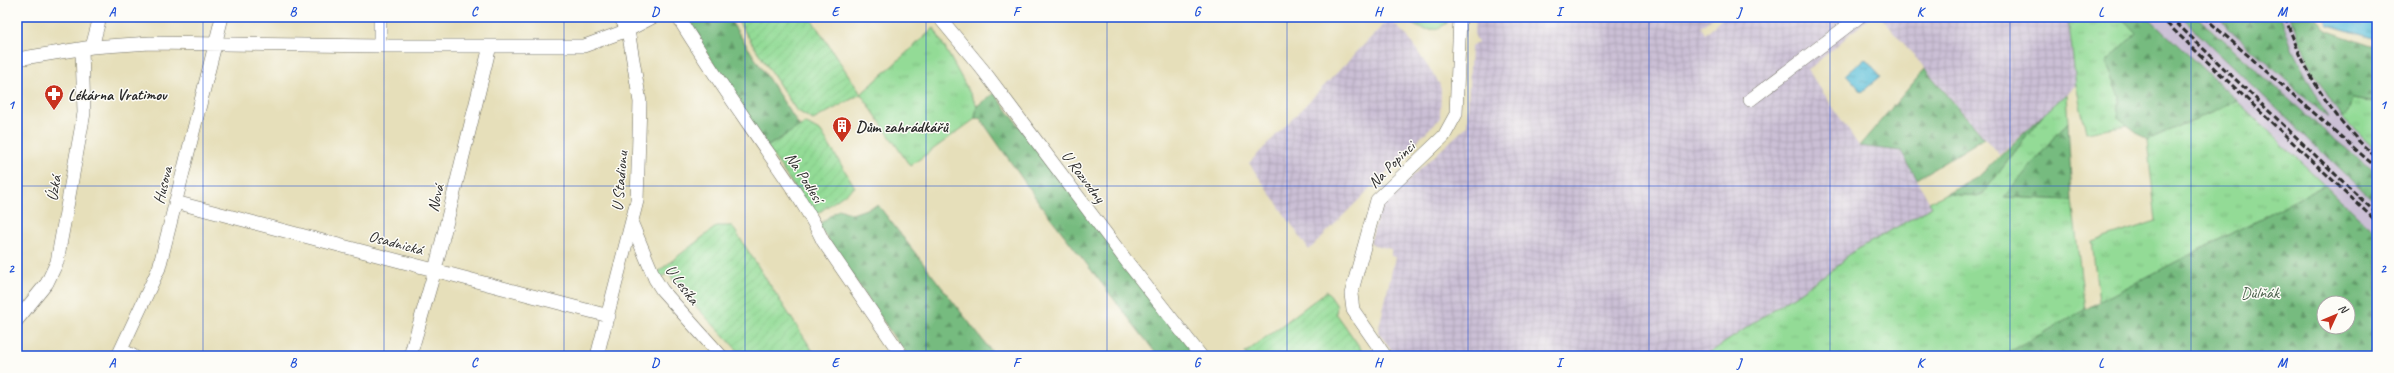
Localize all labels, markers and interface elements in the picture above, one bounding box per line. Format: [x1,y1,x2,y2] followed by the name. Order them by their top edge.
[109,4,117,20] text: A
[290,4,298,20] text: B
[471,4,479,20] text: C
[651,4,660,20] text: D
[832,4,841,20] text: E
[1013,4,1022,20] text: F
[1194,4,1202,20] text: G
[1374,4,1384,20] text: H
[1556,4,1565,20] text: I
[1736,4,1743,20] text: J
[1917,4,1927,20] text: K
[2098,4,2105,20] text: L
[2277,4,2288,20] text: M
[43,83,65,111] pharmacy icon: Lékárna Vratimov
[68,85,168,105] place label: Lékárna Vratimov
[8,97,16,113] text: 1
[2380,97,2388,113] text: 1
[831,115,853,143] building icon: Dům zahrádkářů
[856,117,949,137] place label: Dům zahrádkářů
[1364,136,1421,192] street label: Na Popinci
[1057,146,1110,208] street label: U Rozvodny
[607,149,633,212] street label: U Stadionu
[781,149,829,209] street label: Na Podlesí
[149,163,178,206] street label: Husova
[42,172,66,203] street label: Úzká
[423,180,449,214] street label: Nová
[366,226,427,260] street label: Osadnická
[8,261,15,277] text: 2
[661,261,704,309] street label: U Lesíka
[2380,261,2387,277] text: 2
[2241,283,2280,303] park label: Důlňák
[2316,295,2356,335] north arrow
[2336,301,2352,317] text: N
[109,355,117,371] text: A
[290,355,298,371] text: B
[471,355,479,371] text: C
[651,355,660,371] text: D
[832,355,841,371] text: E
[1013,355,1022,371] text: F
[1194,355,1202,371] text: G
[1374,355,1384,371] text: H
[1556,355,1565,371] text: I
[1736,355,1743,371] text: J
[1917,355,1927,371] text: K
[2098,355,2105,371] text: L
[2277,355,2288,371] text: M

